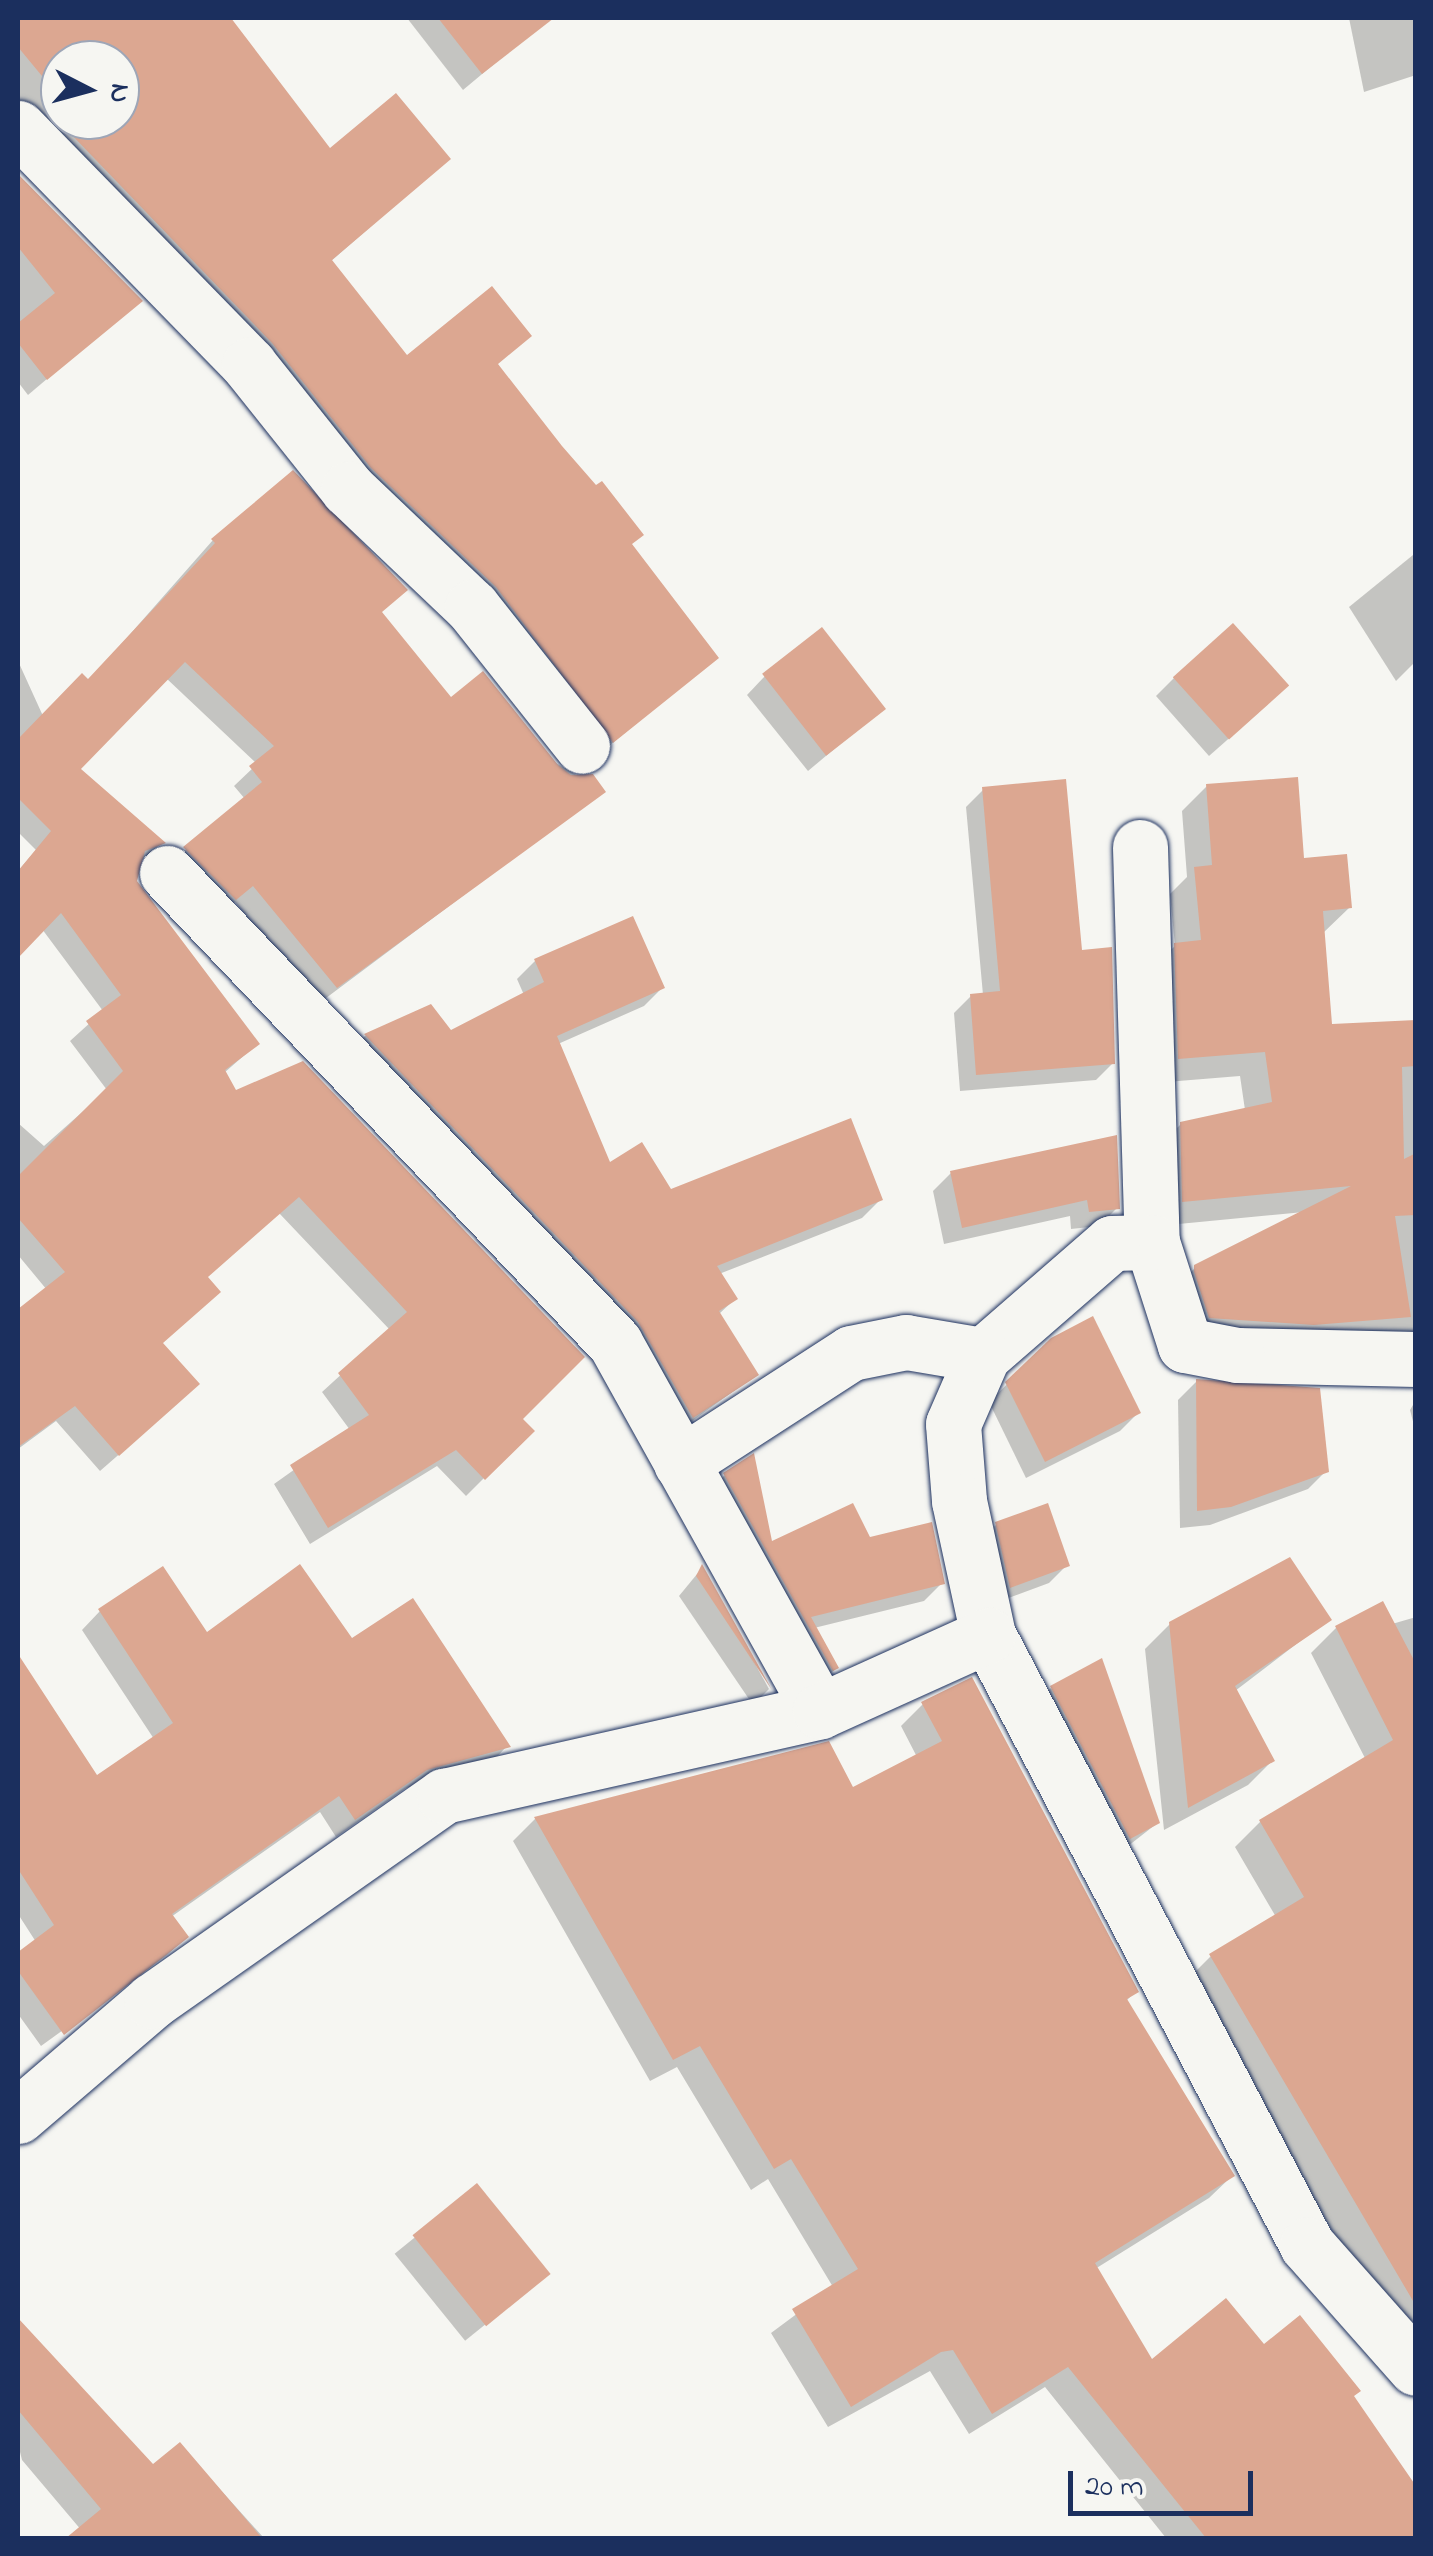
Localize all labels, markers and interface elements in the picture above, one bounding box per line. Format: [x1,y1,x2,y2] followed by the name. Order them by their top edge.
[40,40,140,140] north arrow
[97,81,140,105] text: N
[1073,2451,1258,2513] scale bar
[1085,2466,1144,2510] text: 20 m

